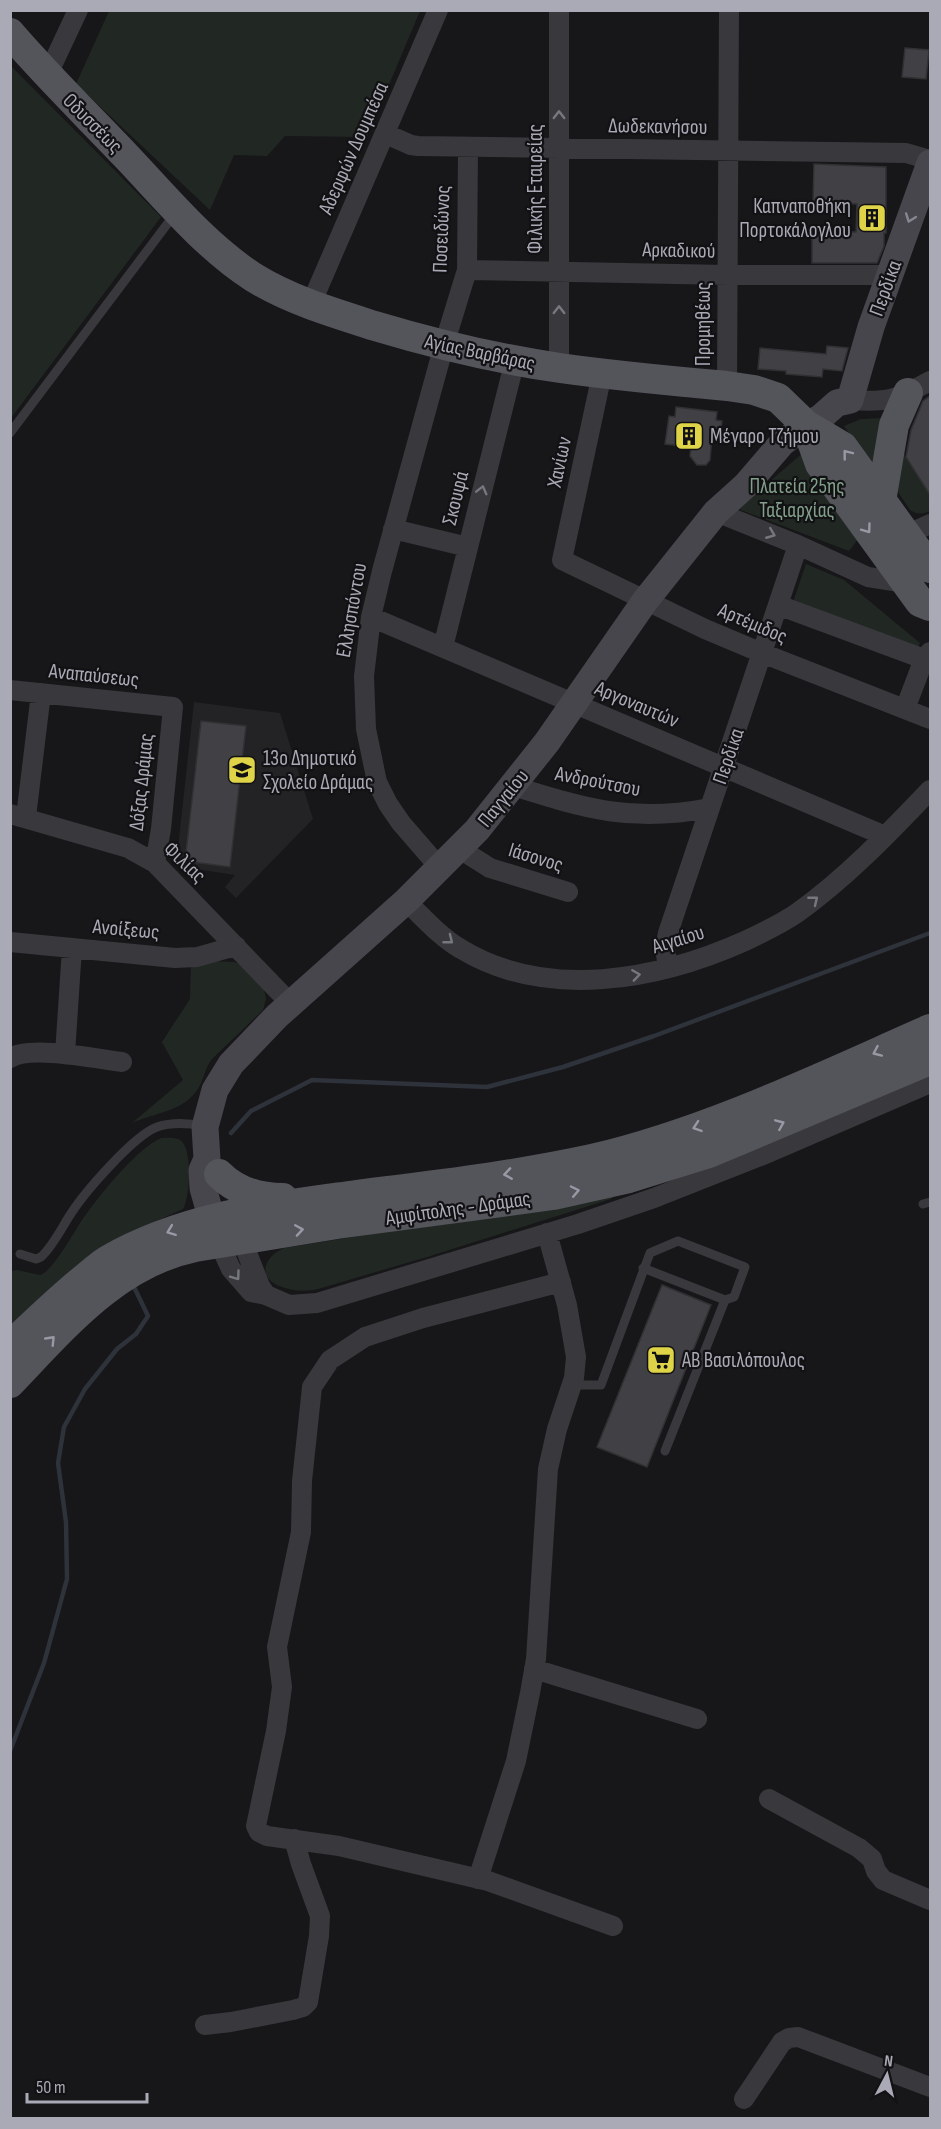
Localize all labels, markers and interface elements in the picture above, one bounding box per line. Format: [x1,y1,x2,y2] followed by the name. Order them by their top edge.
[313,78,394,219] street label: Αδερφών Δουμπέσα
[57,88,128,159] street label: Οδυσσέως
[553,110,565,119] one-way arrow
[608,113,708,140] street label: Δωδεκανήσου
[523,124,548,254] street label: Φιλικής Εταιρείας
[427,185,456,273] street label: Ποσειδώνος
[739,194,851,243] place label: Καπναποθήκη Πορτοκάλογλου
[856,202,888,234] building icon: Καπναποθήκη Πορτοκάλογλου
[905,212,918,223] one-way arrow
[641,237,716,264] street label: Αρκαδικού
[864,257,907,319] street label: Περδίκα
[691,282,716,366] street label: Προμηθέως
[553,305,565,314] one-way arrow
[422,328,537,376] street label: Αγίας Βαρβάρας
[673,420,705,452] building icon: Μέγαρο Τζήμου
[710,424,819,449] place label: Μέγαρο Τζήμου
[542,434,577,491] street label: Χανίων
[844,450,855,461] one-way arrow
[437,468,474,528] street label: Σκουφά
[750,474,844,523] park label: Πλατεία 25ης Ταξιαρχίας
[475,485,487,496] one-way arrow
[860,522,871,533] one-way arrow
[764,527,775,539] one-way arrow
[331,561,372,659] street label: Ελλησπόντου
[714,597,791,649] street label: Αρτέμιδος
[47,658,140,693] street label: Αναπαύσεως
[590,675,682,733] street label: Αργοναυτών
[707,725,750,787] street label: Περδίκα
[124,732,159,832] street label: Δόξας Δράμας
[263,746,373,795] place label: 13ο Δημοτικό Σχολείο Δράμας
[226,754,258,786] school or university icon: 13ο Δημοτικό Σχολείο Δράμας
[552,761,643,802] street label: Ανδρούτσου
[473,764,534,832] street label: Παγγαίου
[158,837,211,888] street label: Φιλίας
[506,837,566,878] street label: Ιάσονος
[807,897,818,908] one-way arrow
[91,914,160,945] street label: Ανοίξεως
[648,920,707,960] street label: Αιγαίου
[442,933,453,944] one-way arrow
[631,970,640,982] one-way arrow
[872,1045,883,1057] one-way arrow
[692,1119,703,1132] one-way arrow
[774,1119,785,1131] one-way arrow
[503,1168,513,1180] one-way arrow
[570,1185,580,1198] one-way arrow
[383,1186,532,1231] street label: Αμφίπολης - Δράμας
[166,1223,177,1236] one-way arrow
[295,1225,304,1237] one-way arrow
[229,1270,240,1281] one-way arrow
[44,1337,55,1347] one-way arrow
[645,1344,677,1376] supermarket icon: ΑΒ Βασιλόπουλος
[681,1348,805,1373] place label: ΑΒ Βασιλόπουλος
[857,2045,917,2105] north arrow
[883,2052,894,2072] text: N
[27,2066,147,2104] scale bar
[36,2077,66,2098] text: 50 m

